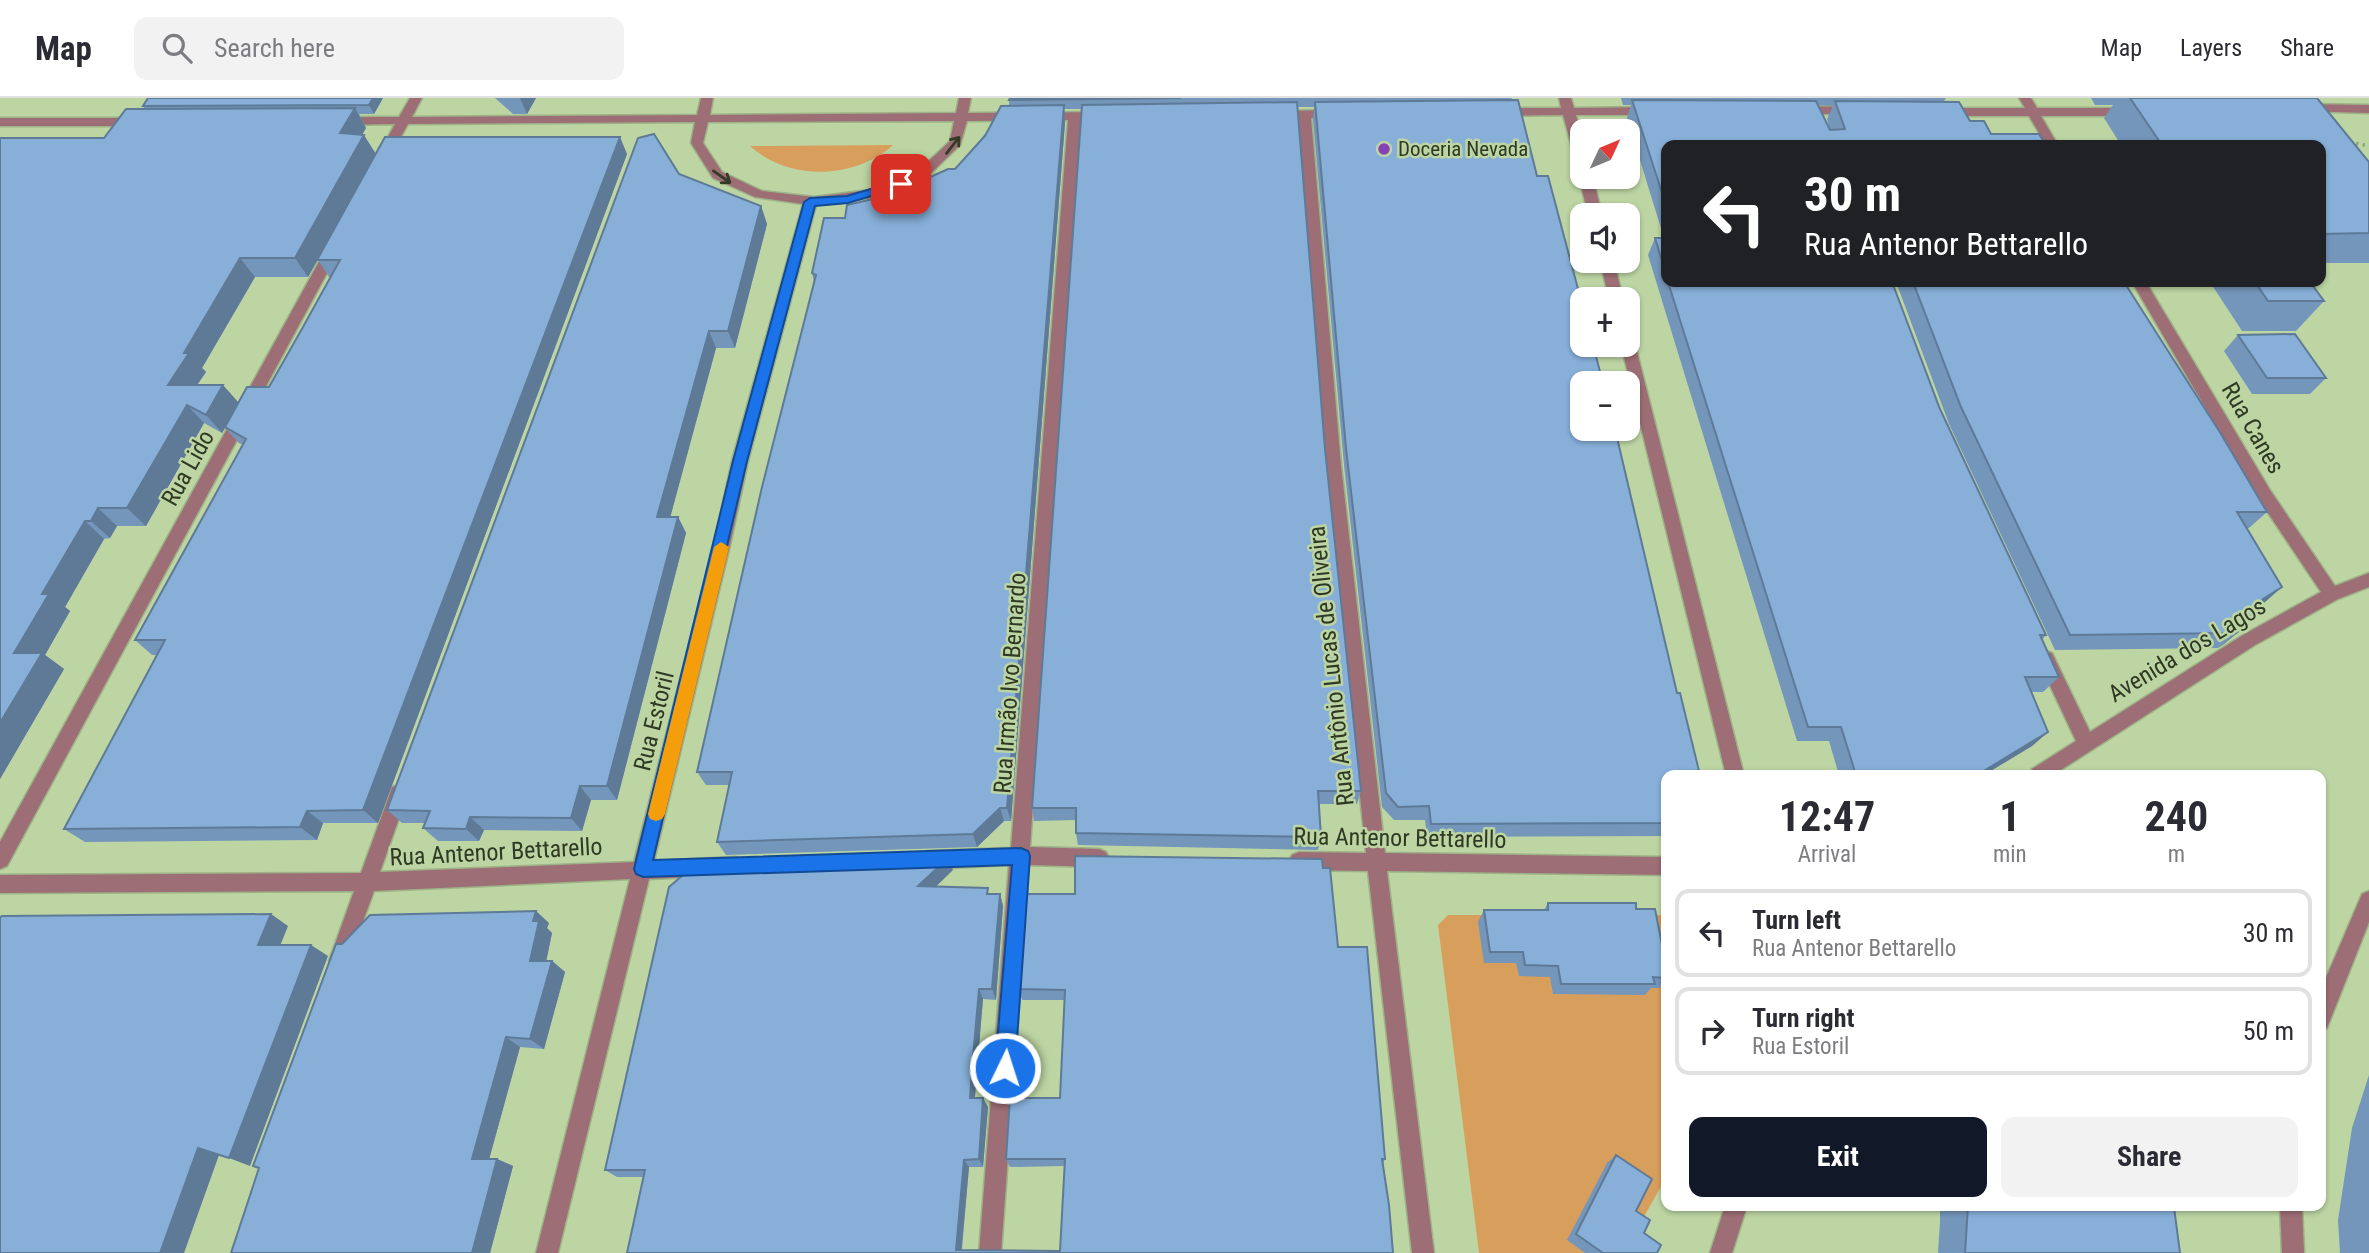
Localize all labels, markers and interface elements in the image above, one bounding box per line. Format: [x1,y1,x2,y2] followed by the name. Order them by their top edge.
[134,17,624,80] search box
[35,29,92,68] text: Map
[158,29,196,67] icon: search
[214,33,335,63] text: Search here
[2101,34,2142,62] text: Map
[2180,34,2242,62] text: Layers
[2280,34,2334,62] text: Share
[1570,119,1640,189] north arrow
[1570,119,1640,441] map controls
[945,137,960,155] one-way arrow
[1398,137,1528,161] place label: Doceria Nevada
[1376,141,1392,157] marker: Doceria Nevada
[871,154,931,214] pin
[882,165,920,203] icon: arrive
[1804,166,1901,223] text: 30 m
[1689,168,1780,259] icon: left
[713,169,732,184] one-way arrow
[1570,203,1640,273] button: sound
[1804,225,2088,263] text: Rua Antenor Bettarello
[1570,287,1640,357] button: +
[1570,371,1640,441] button: −
[2216,378,2290,478] street label: Rua Canes
[156,425,220,511] street label: Rua Lido
[1302,525,1360,807] street label: Rua Antônio Lucas de Oliveira
[988,572,1032,794] street label: Rua Irmão Ivo Bernardo
[2103,592,2271,708] street label: Avenida dos Lagos
[628,668,680,774] street label: Rua Estoril
[1779,792,1875,841] text: 12:47
[1999,792,2020,841] text: 1
[2144,792,2208,841] text: 240
[1293,822,1507,854] street label: Rua Antenor Bettarello
[389,832,603,872] street label: Rua Antenor Bettarello
[1798,841,1856,868] text: Arrival
[1993,841,2027,868] text: min
[2168,841,2185,868] text: m
[1752,905,1841,935] text: Turn left
[1693,914,1731,952] icon: left
[2243,918,2294,948] text: 30 m
[1752,935,1956,962] text: Rua Antenor Bettarello
[1752,1003,1854,1033] text: Turn right
[1693,1012,1731,1050] icon: right
[2243,1016,2294,1046] text: 50 m
[968,1031,1042,1105] position arrow
[1752,1033,1849,1060] text: Rua Estoril
[1689,1117,1987,1197] button: Exit
[2001,1117,2298,1197] button: Share

